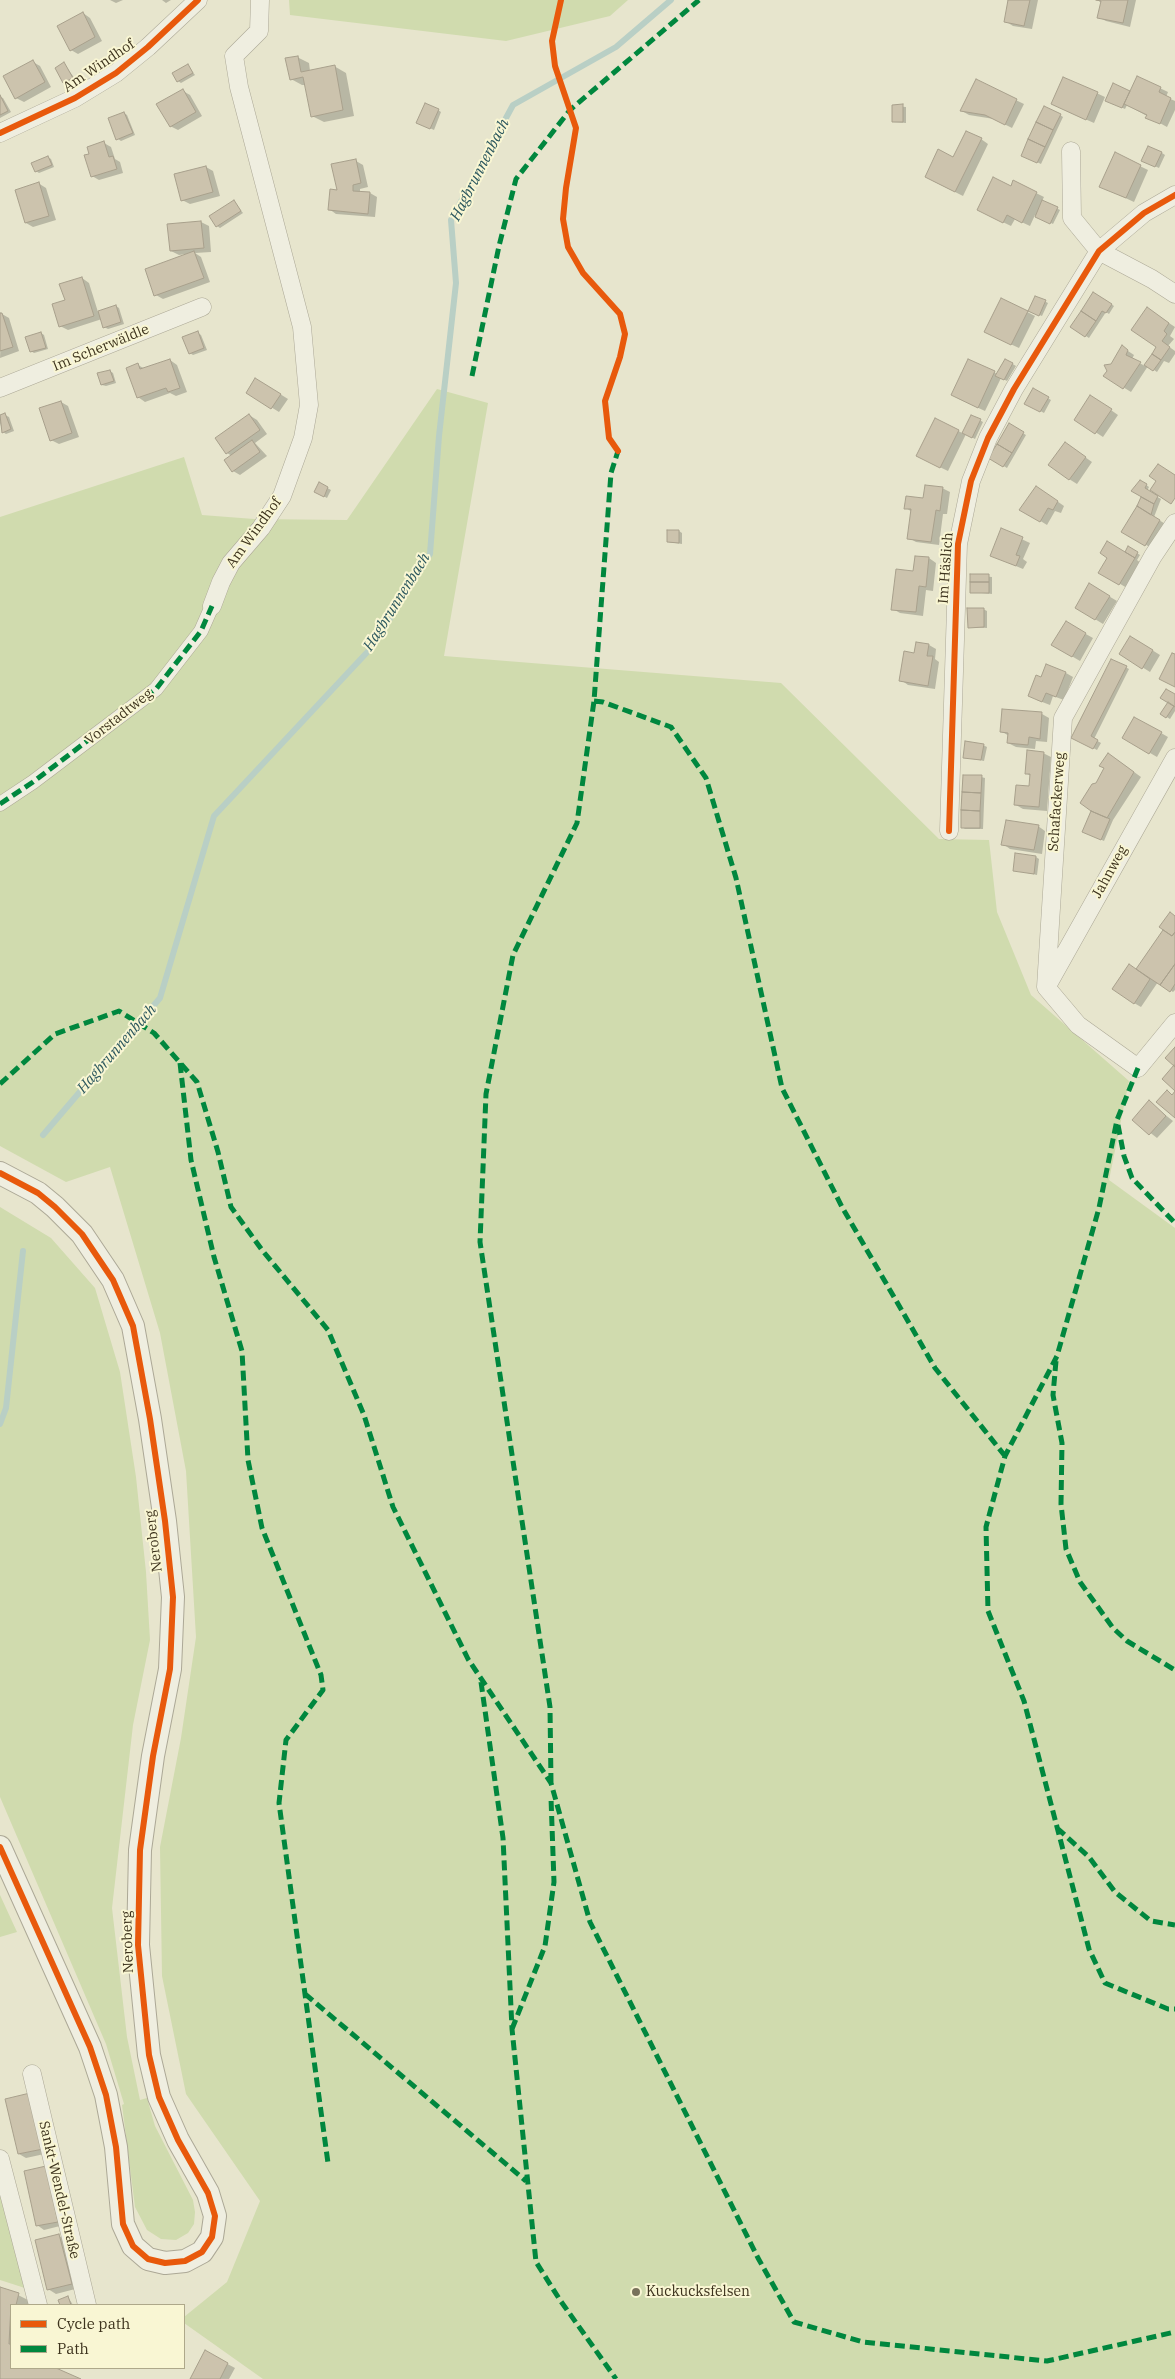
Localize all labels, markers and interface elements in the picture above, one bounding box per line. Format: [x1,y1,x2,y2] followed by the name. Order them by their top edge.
[60,36,138,96] street label: Am Windhof
[447,116,513,224] water label: Hagbrunnenbach
[50,321,152,375] street label: Im Scherwäldle
[223,495,285,571] street label: Am Windhof
[935,532,957,604] street label: Im Häslich
[360,550,434,654] water label: Hagbrunnenbach
[82,685,156,749] street label: Vorstadtweg
[1045,752,1069,852] street label: Schafackerweg
[1089,843,1131,901] street label: Jahnweg
[74,1001,160,1097] water label: Hagbrunnenbach
[142,1509,166,1573] street label: Neroberg
[119,1911,137,1973] street label: Neroberg
[35,2119,83,2261] street label: Sankt-Wendel-Straße
[646,2284,750,2300] place label: Kuckucksfelsen
[630,2286,642,2298] marker: Kuckucksfelsen
[10,2304,185,2369] legend
[57,2314,130,2333] text: Cycle path
[57,2339,89,2358] text: Path

